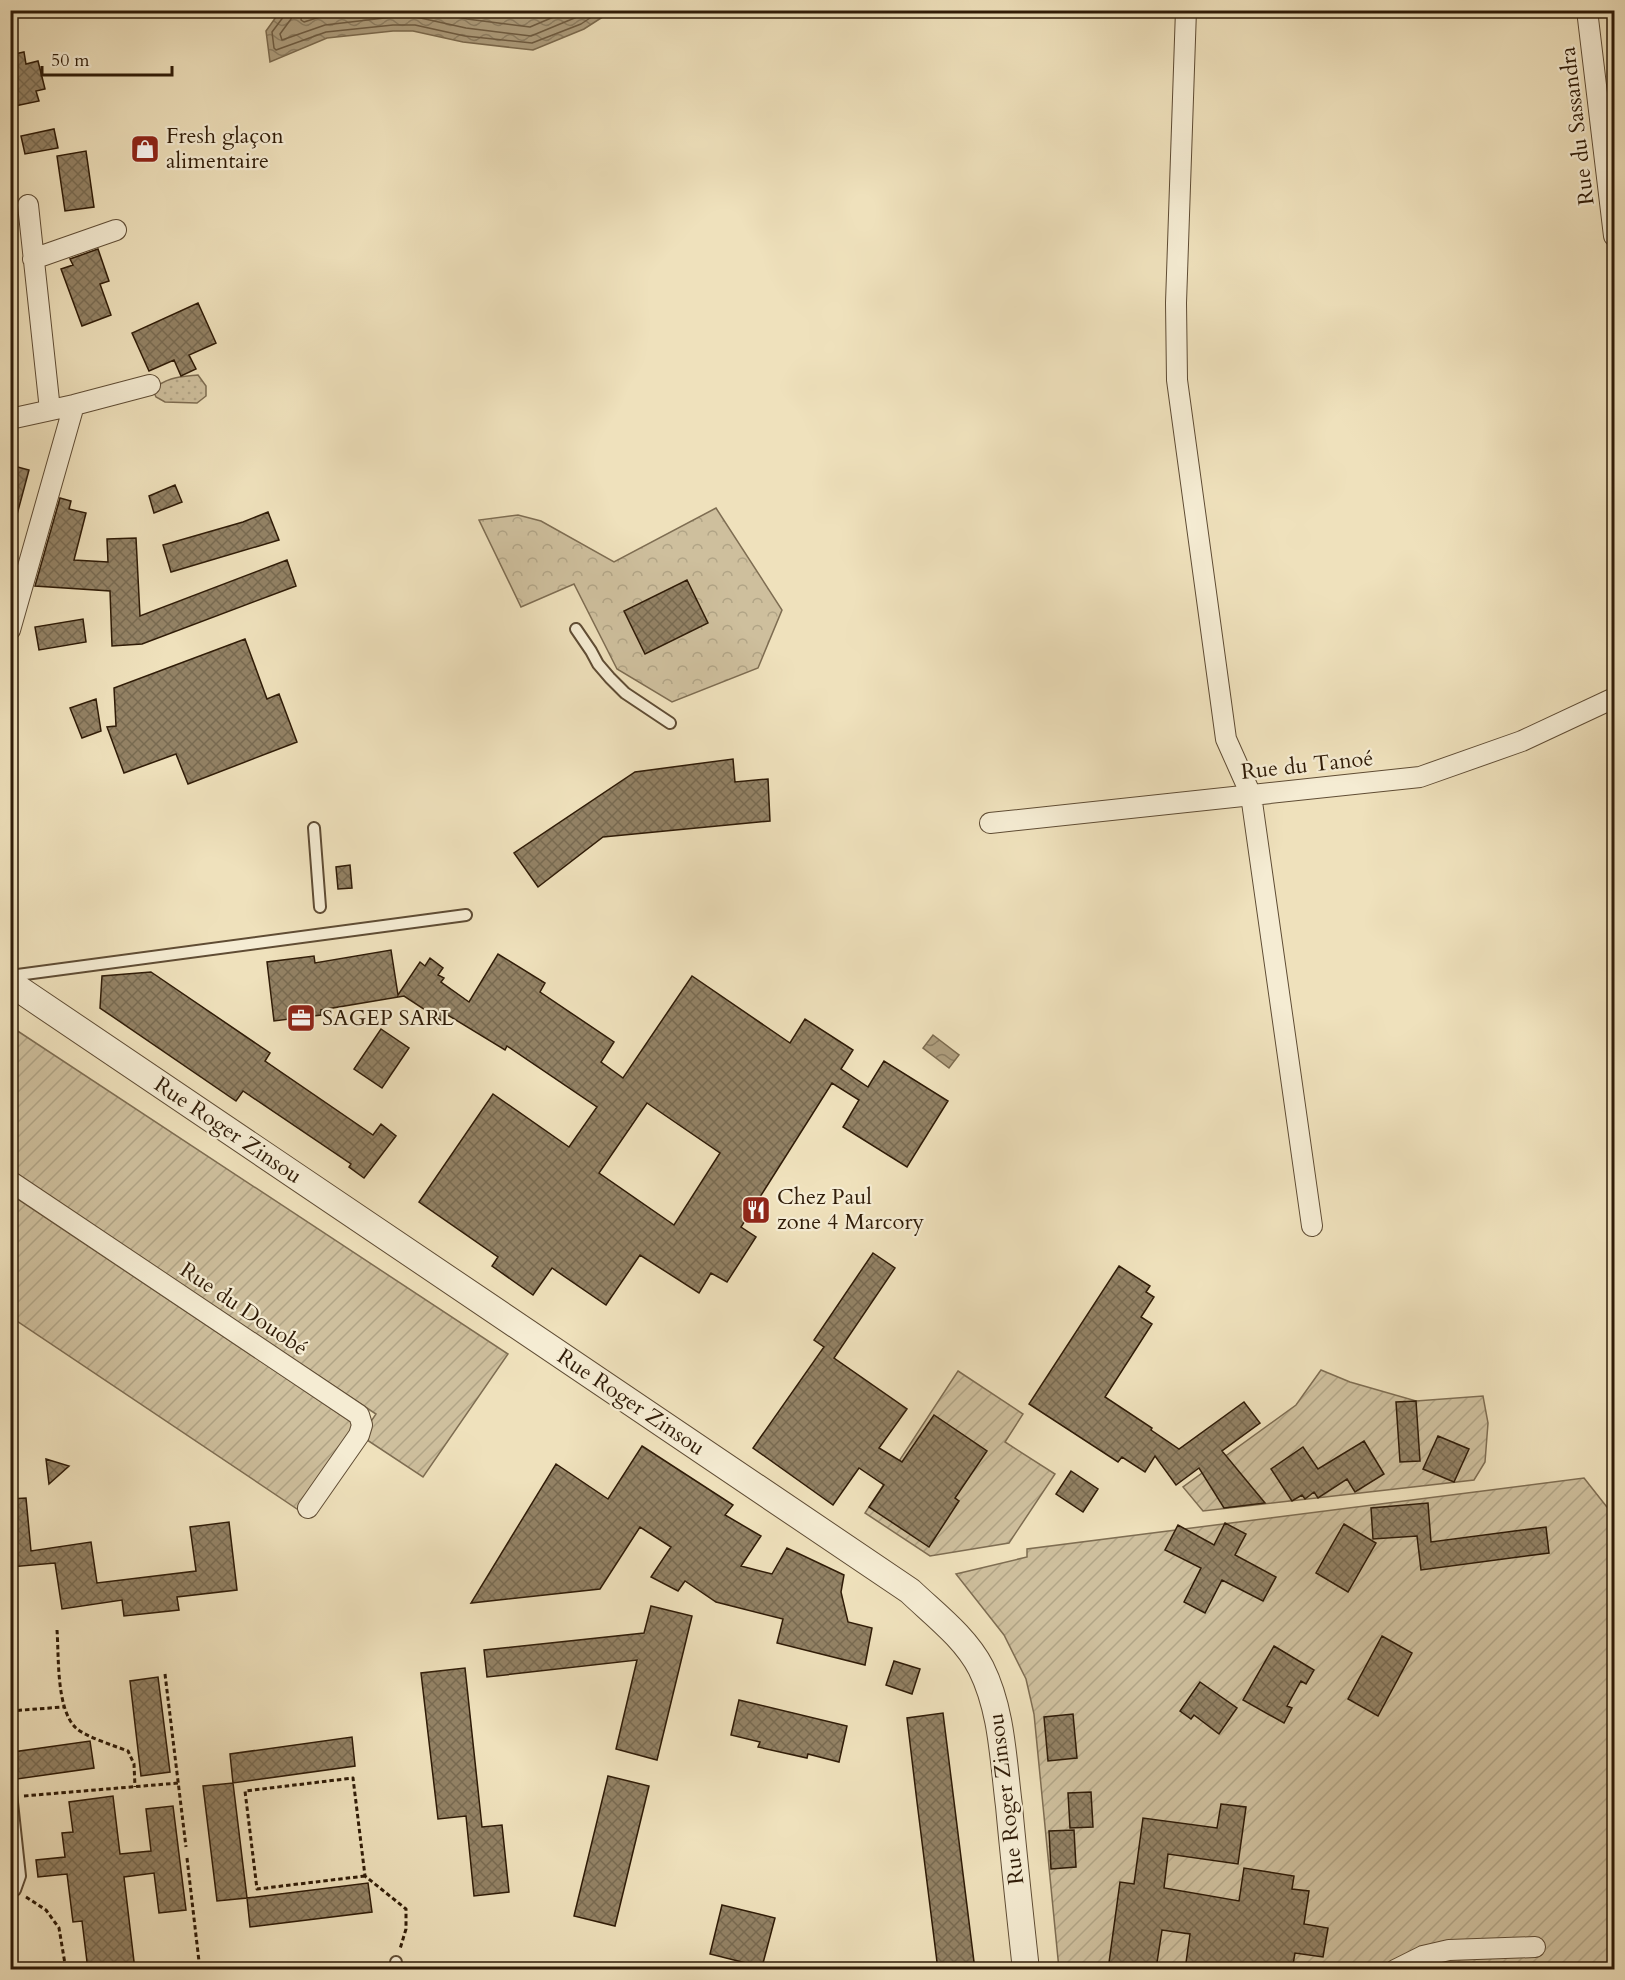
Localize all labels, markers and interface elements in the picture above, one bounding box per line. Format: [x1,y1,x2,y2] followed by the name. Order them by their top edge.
[42,39,172,77] scale bar
[1552,45,1602,207] street label: Rue du Sassandra
[51,48,90,73] text: 50 m
[166,121,284,176] place label: Fresh glaçon alimentaire
[129,133,161,165] shop icon: Fresh glaçon alimentaire
[1239,743,1375,787] street label: Rue du Tanoé
[285,1002,317,1034] office icon: SAGEP SARL
[322,1003,454,1033] place label: SAGEP SARL
[148,1069,308,1191] street label: Rue Roger Zinsou
[777,1182,925,1237] place label: Chez Paul zone 4 Marcory
[740,1194,772,1226] restaurant icon: Chez Paul zone 4 Marcory
[174,1255,314,1363] street label: Rue du Douobé
[551,1341,711,1463] street label: Rue Roger Zinsou
[981,1712,1031,1886] street label: Rue Roger Zinsou

